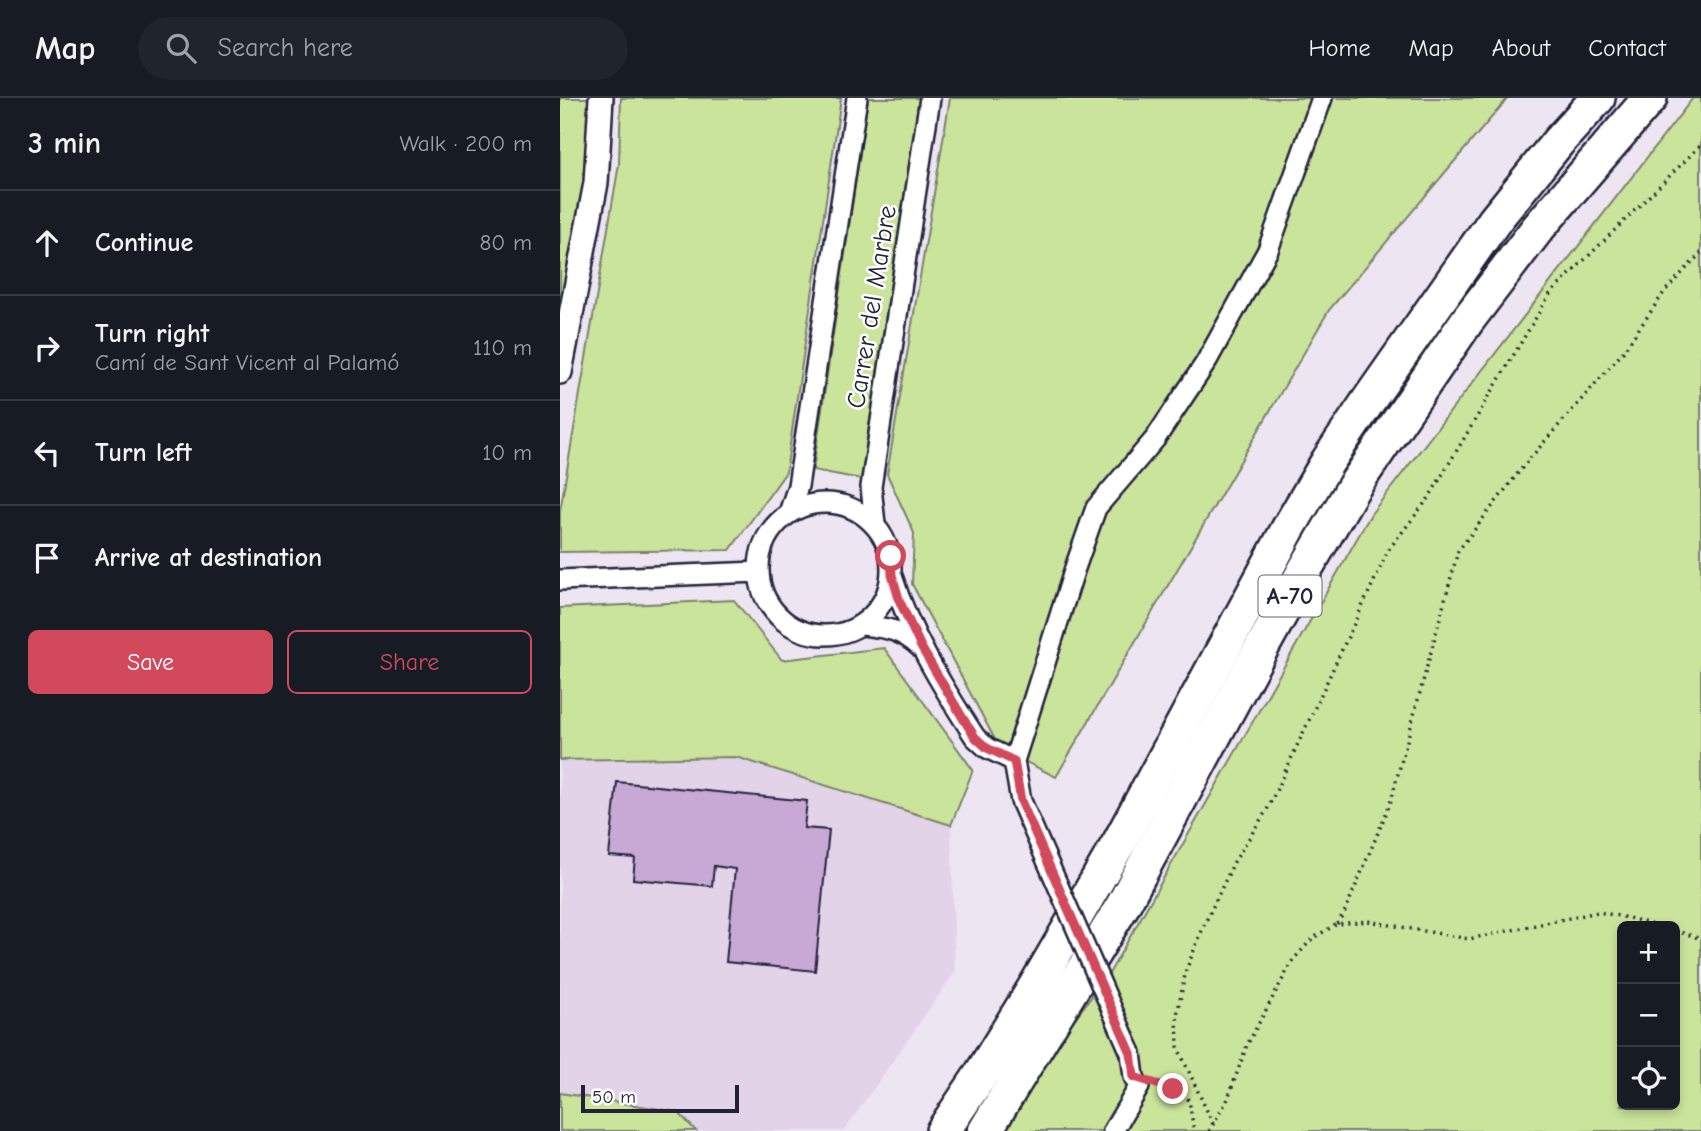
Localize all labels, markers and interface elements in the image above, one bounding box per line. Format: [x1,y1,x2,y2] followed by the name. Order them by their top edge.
[138,17,628,80] search box
[35,29,96,67] text: Map
[162,29,200,67] icon: search
[218,33,353,63] text: Search here
[1309,34,1370,62] text: Home
[1408,34,1454,62] text: Map
[1492,34,1550,62] text: About
[1588,34,1666,62] text: Contact
[28,126,101,161] text: 3 min
[399,130,532,157] text: Walk · 200 m
[841,203,903,411] street label: Carrer del Marbre
[28,224,66,262] icon: ahead
[95,228,193,258] text: Continue
[479,229,532,256] text: 80 m
[95,319,209,349] text: Turn right
[28,329,66,367] icon: right
[473,334,532,361] text: 110 m
[95,349,399,376] text: Camí de Sant Vicent al Palamó
[28,434,66,472] icon: left
[95,438,192,468] text: Turn left
[482,439,532,466] text: 10 m
[28,539,66,577] icon: arrive
[875,540,906,571] route start
[95,543,322,573] text: Arrive at destination
[1258,575,1322,616] road number: A-70
[28,630,273,694] button: Save
[287,630,532,694] button: Share
[1617,921,1680,1110] map controls
[1617,921,1680,984] button: +
[1617,984,1680,1047] button: −
[1617,1047,1680,1110] button: locate
[1157,1073,1188,1104] route end
[581,1082,738,1114] scale bar
[592,1086,636,1108] text: 50 m

